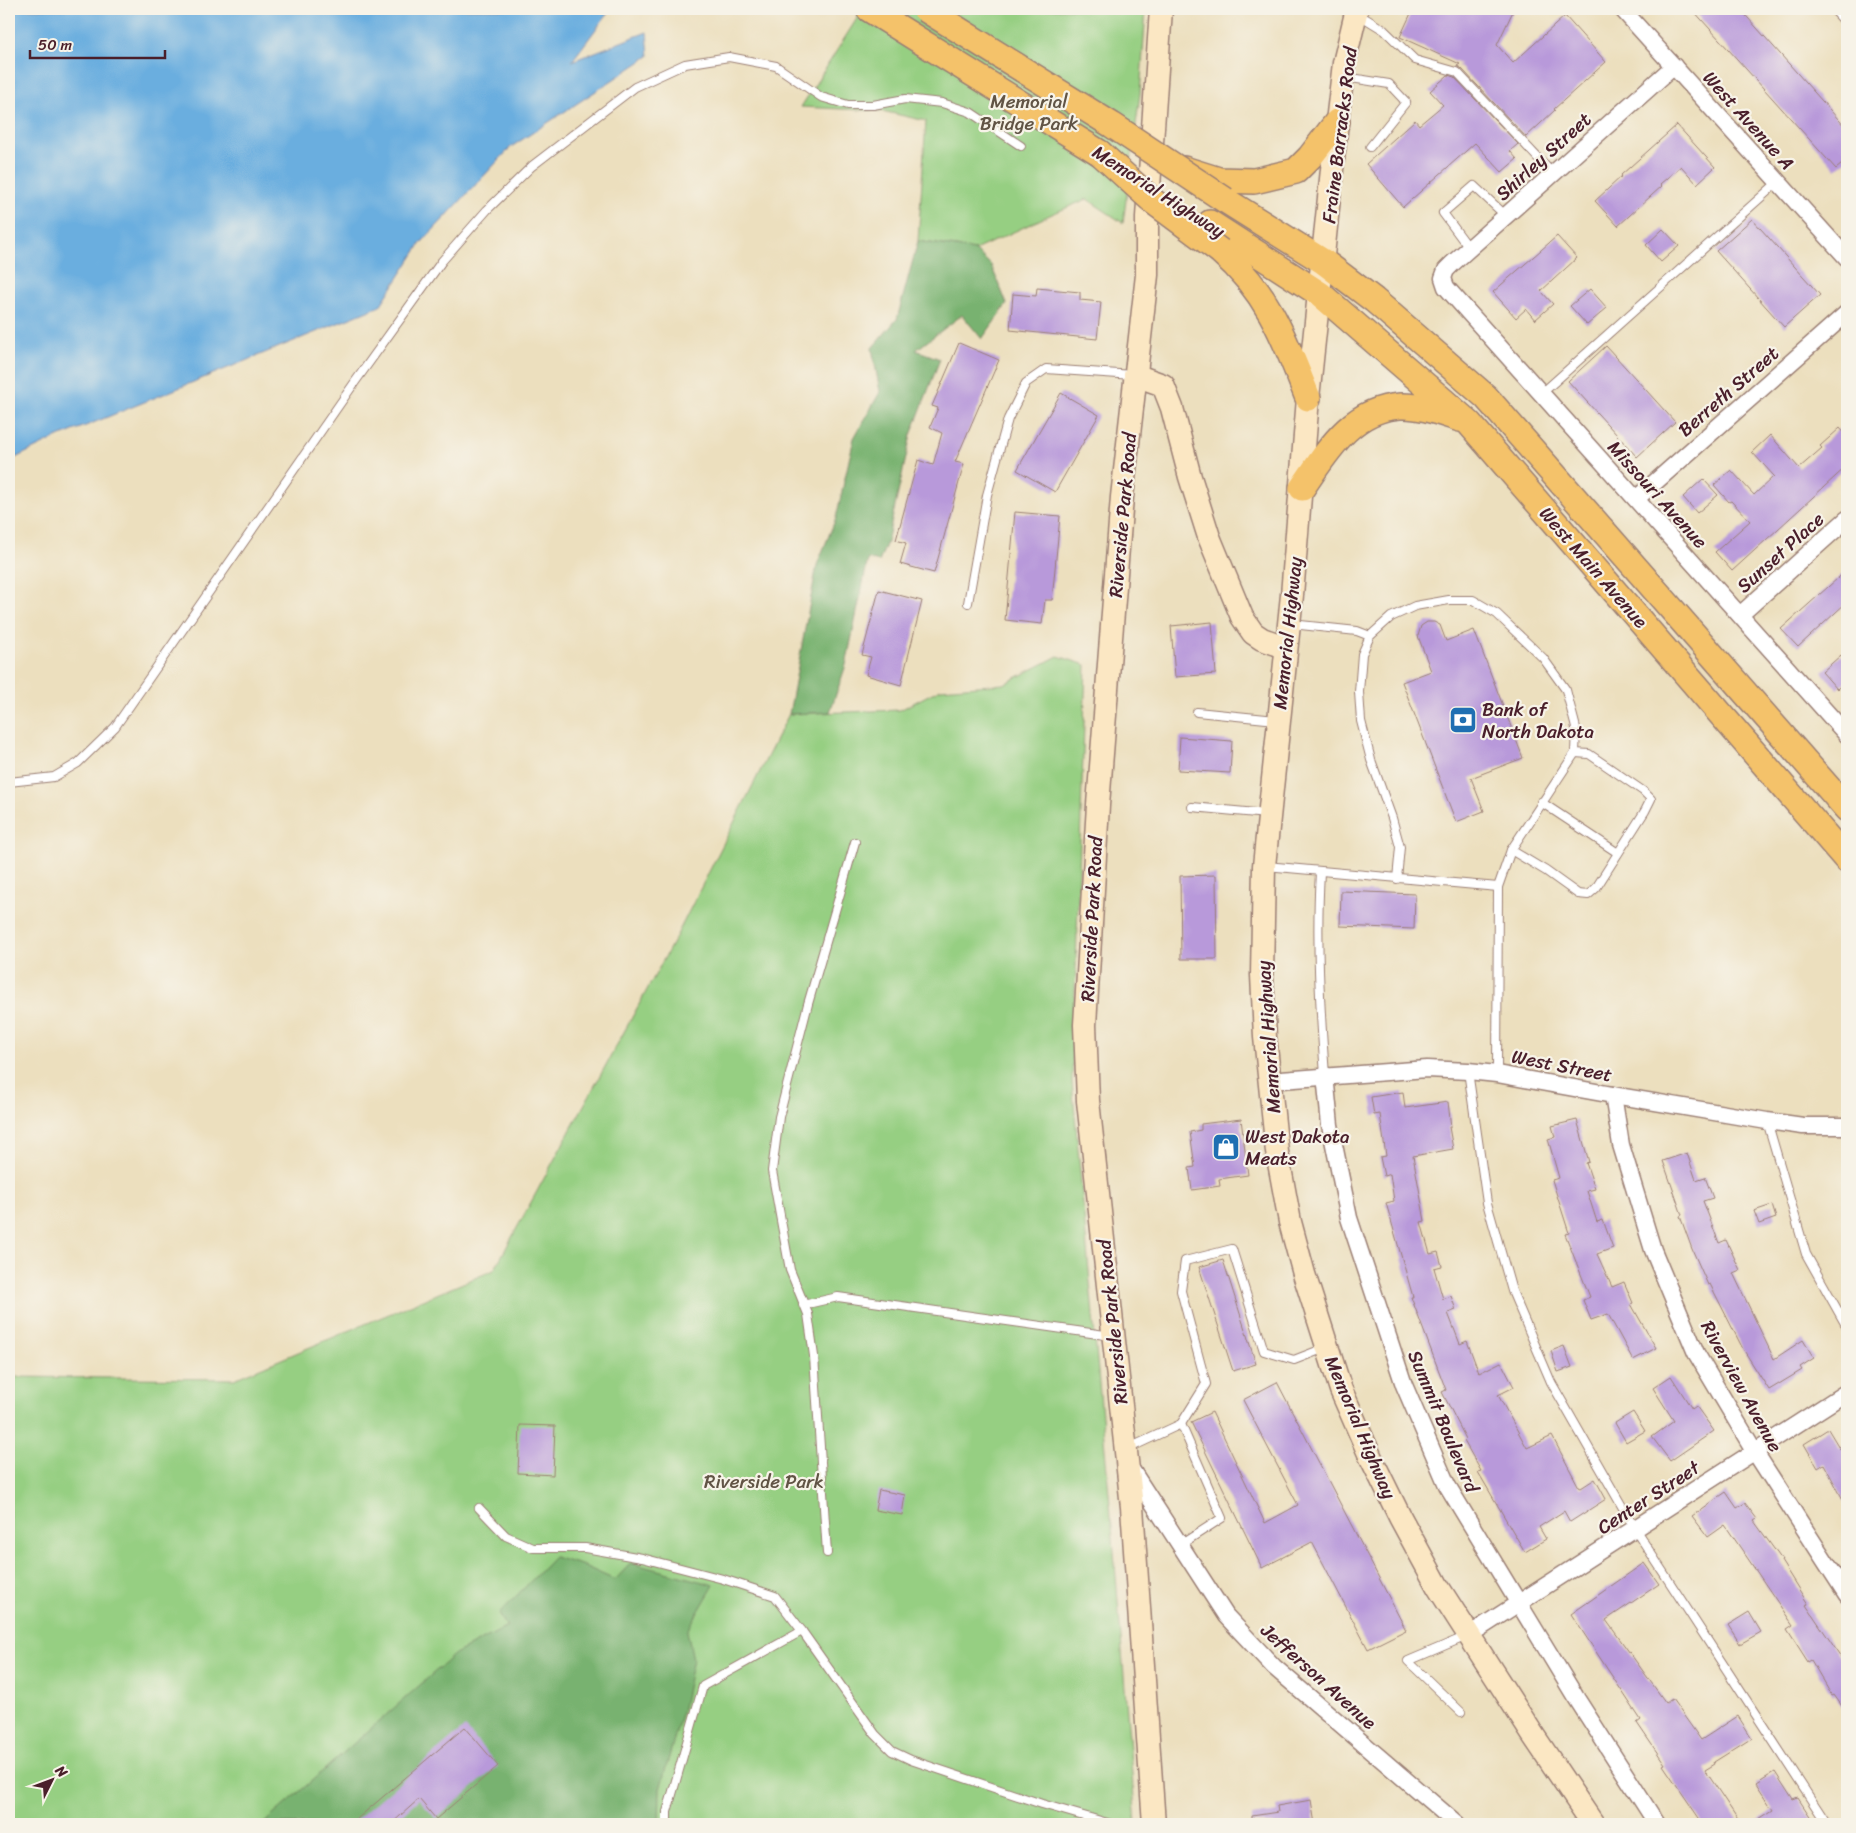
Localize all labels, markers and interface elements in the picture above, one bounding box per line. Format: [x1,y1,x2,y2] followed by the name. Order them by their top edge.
[30,28,165,60] scale bar
[38,32,73,58] text: 50 m
[1312,44,1367,225] street label: Fraine Barracks Road
[1695,63,1803,178] street label: West Avenue A
[980,85,1078,140] park label: Memorial Bridge Park
[1488,104,1599,209] street label: Shirley Street
[1085,136,1232,247] street label: Memorial Highway
[1670,338,1787,445] street label: Berreth Street
[1099,429,1146,599] street label: Riverside Park Road
[1599,432,1716,557] street label: Missouri Avenue
[1531,499,1656,636] street label: West Main Avenue
[1729,503,1832,601] street label: Sunset Place
[1263,555,1312,711] street label: Memorial Highway
[1482,693,1595,748] place label: Bank of North Dakota
[1448,705,1478,735] bank icon: Bank of North Dakota
[1071,834,1112,1002] street label: Riverside Park Road
[1247,959,1290,1115] street label: Memorial Highway
[1509,1040,1615,1091] street label: West Street
[1245,1120,1350,1175] place label: West Dakota Meats
[1211,1132,1241,1162] shop icon: West Dakota Meats
[1087,1236,1138,1406] street label: Riverside Park Road
[1692,1314,1792,1458] street label: Riverview Avenue
[1399,1345,1489,1499] street label: Summit Boulevard
[1315,1350,1406,1504] street label: Memorial Highway
[1590,1451,1708,1543] street label: Center Street
[704,1465,824,1498] park label: Riverside Park
[1252,1614,1384,1738] street label: Jefferson Avenue
[28,1756,78,1806] north arrow
[48,1759,74,1784] text: N

